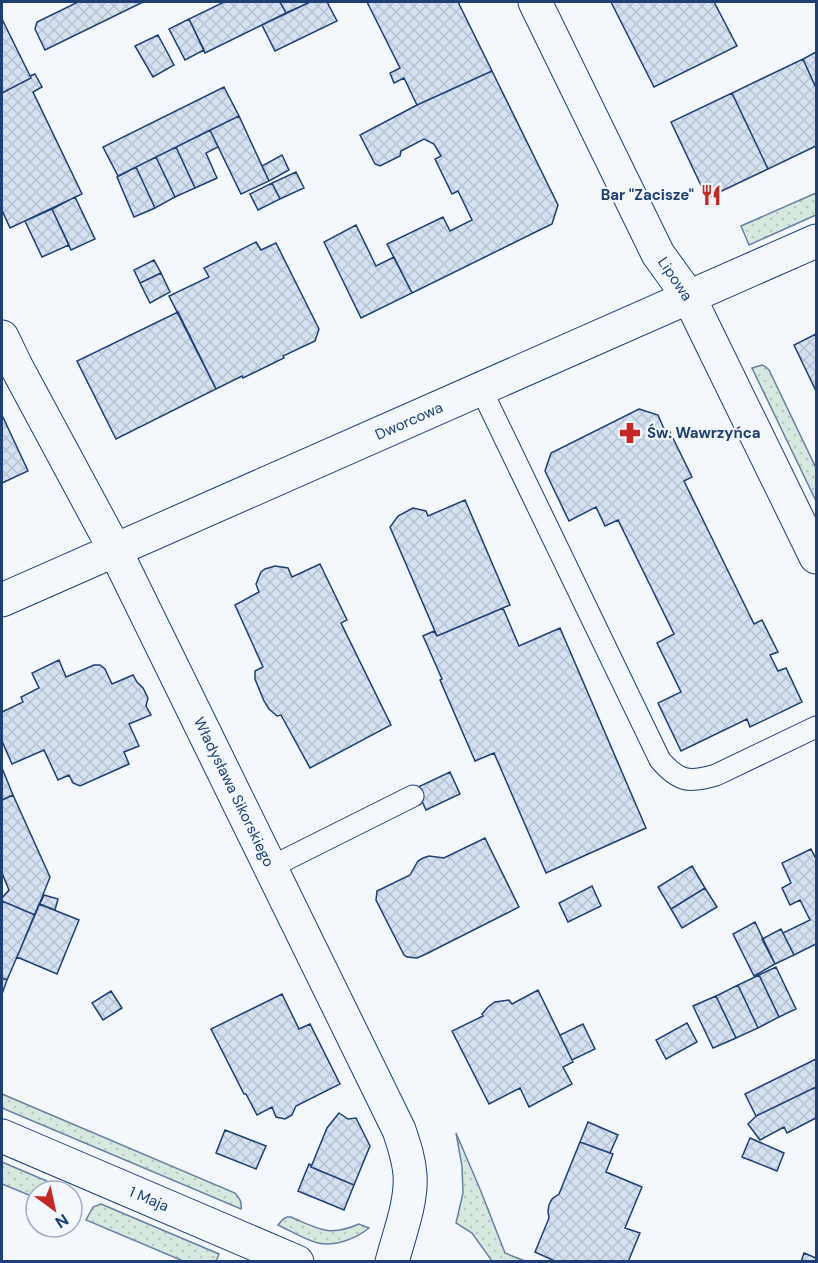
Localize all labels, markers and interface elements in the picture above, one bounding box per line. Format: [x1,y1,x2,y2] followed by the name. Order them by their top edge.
[699,183,723,207] restaurant icon: Bar "Zacisze"
[601,185,694,205] place label: Bar "Zacisze"
[653,253,697,305] street label: Lipowa
[372,397,446,445] street label: Dworcowa
[618,421,642,445] pharmacy icon: Św. Wawrzyńca
[647,423,761,443] place label: Św. Wawrzyńca
[189,714,279,870] street label: Władysława Sikorskiego
[24,1179,84,1239] north arrow
[126,1182,172,1216] street label: 1 Maja
[51,1209,73,1233] text: N

